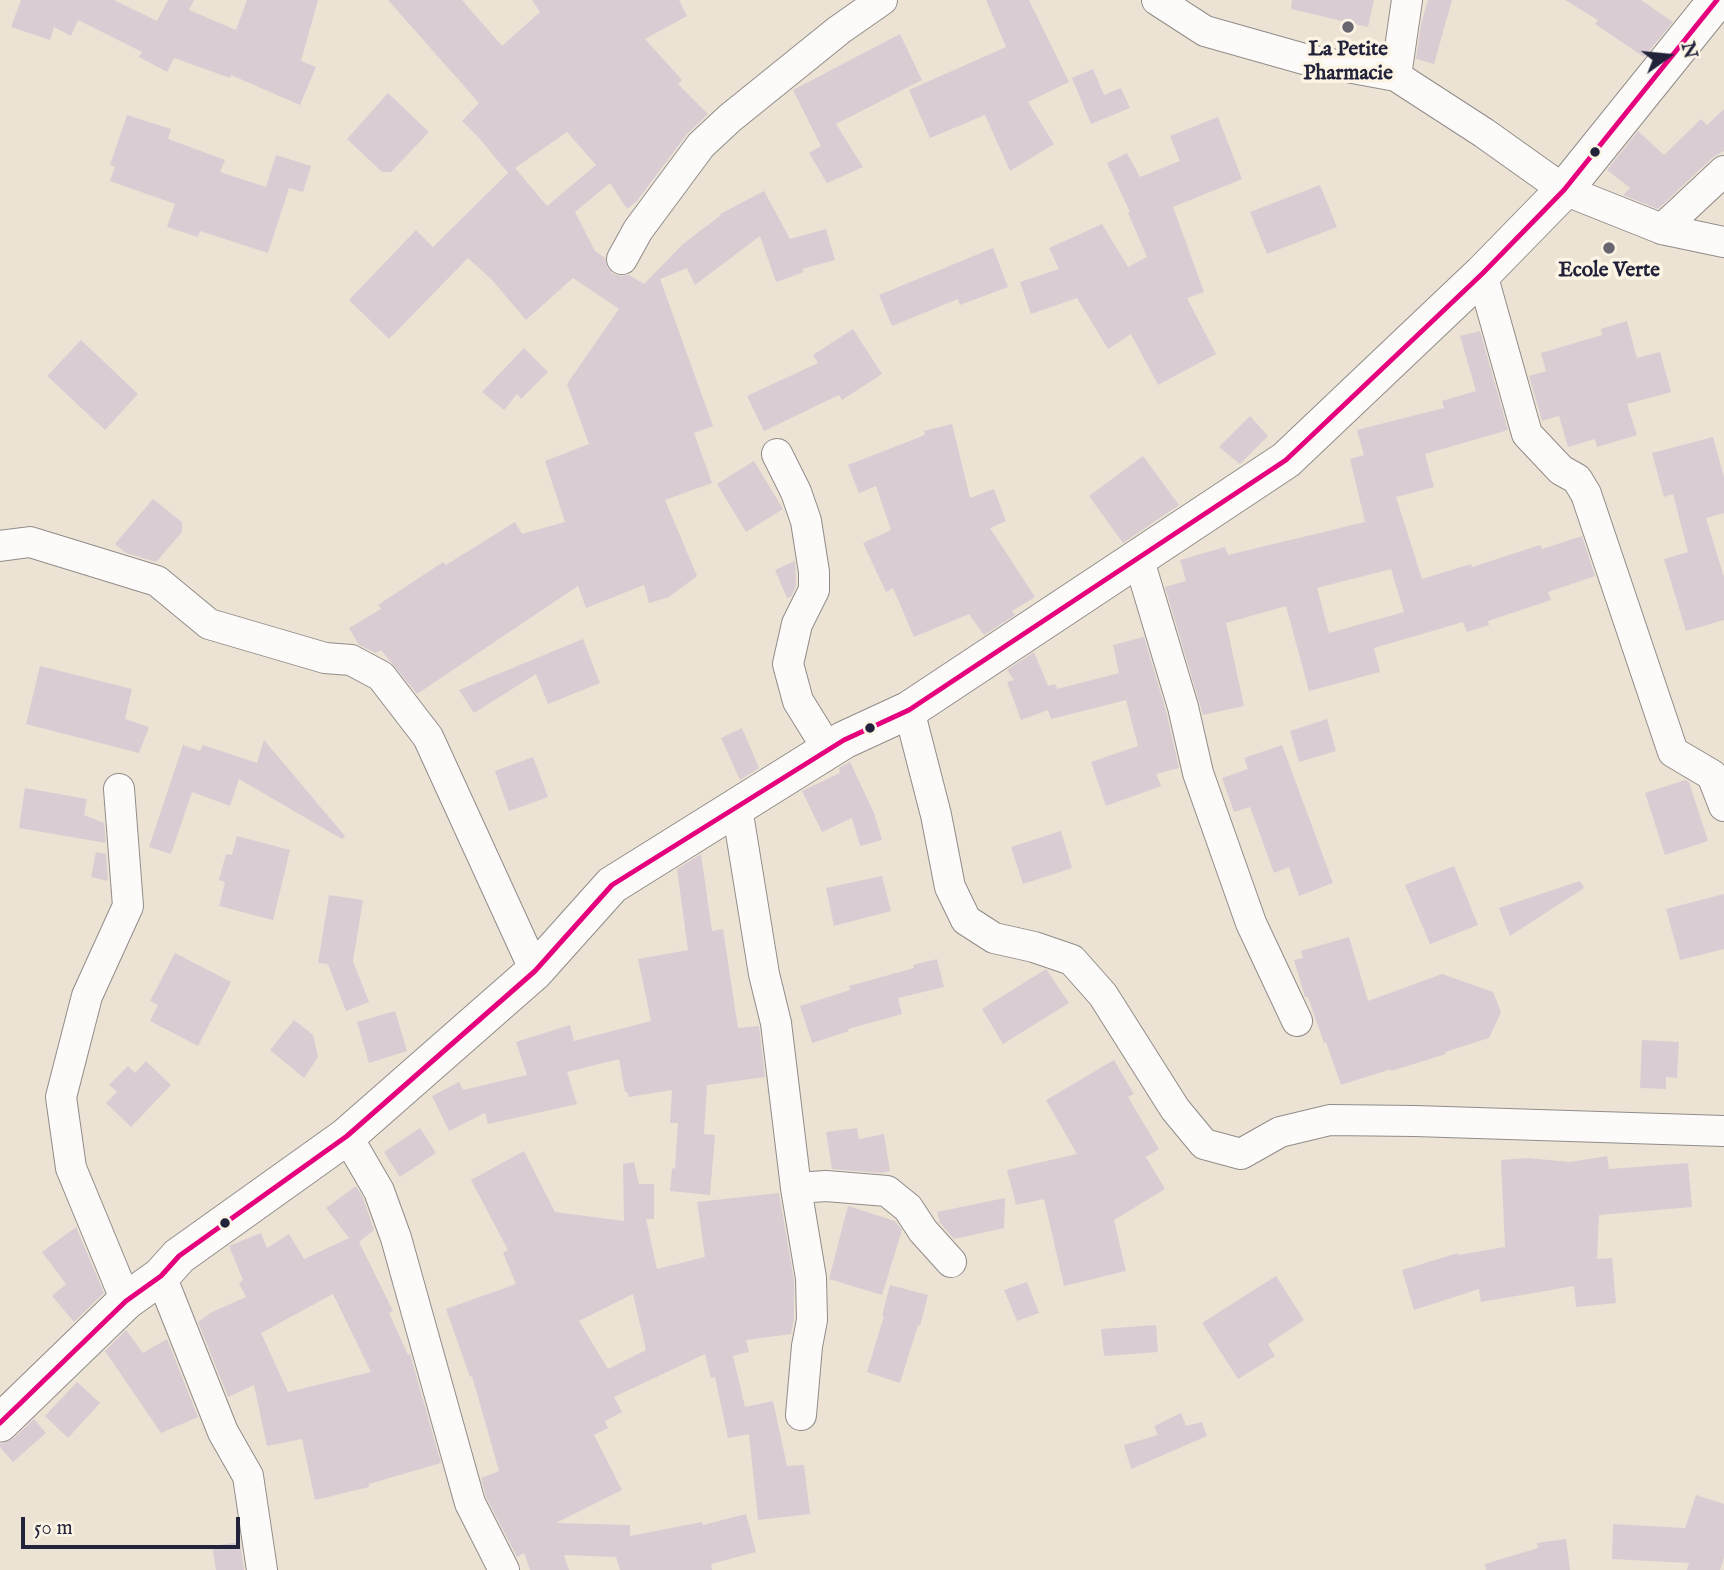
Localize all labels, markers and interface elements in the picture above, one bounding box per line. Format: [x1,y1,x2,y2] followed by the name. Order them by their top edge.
[1340,19,1356,35] marker: La Petite Pharmacie
[1633,21,1703,91] north arrow
[1303,38,1393,88] place label: La Petite Pharmacie
[1675,40,1702,62] text: N
[1588,145,1602,159] unlabelled marker
[1601,240,1617,256] marker: Ecole Verte
[1558,259,1660,285] place label: Ecole Verte
[863,721,877,735] unlabelled marker
[218,1216,232,1230] unlabelled marker
[24,1504,243,1548] scale bar
[34,1515,73,1542] text: 50 m

